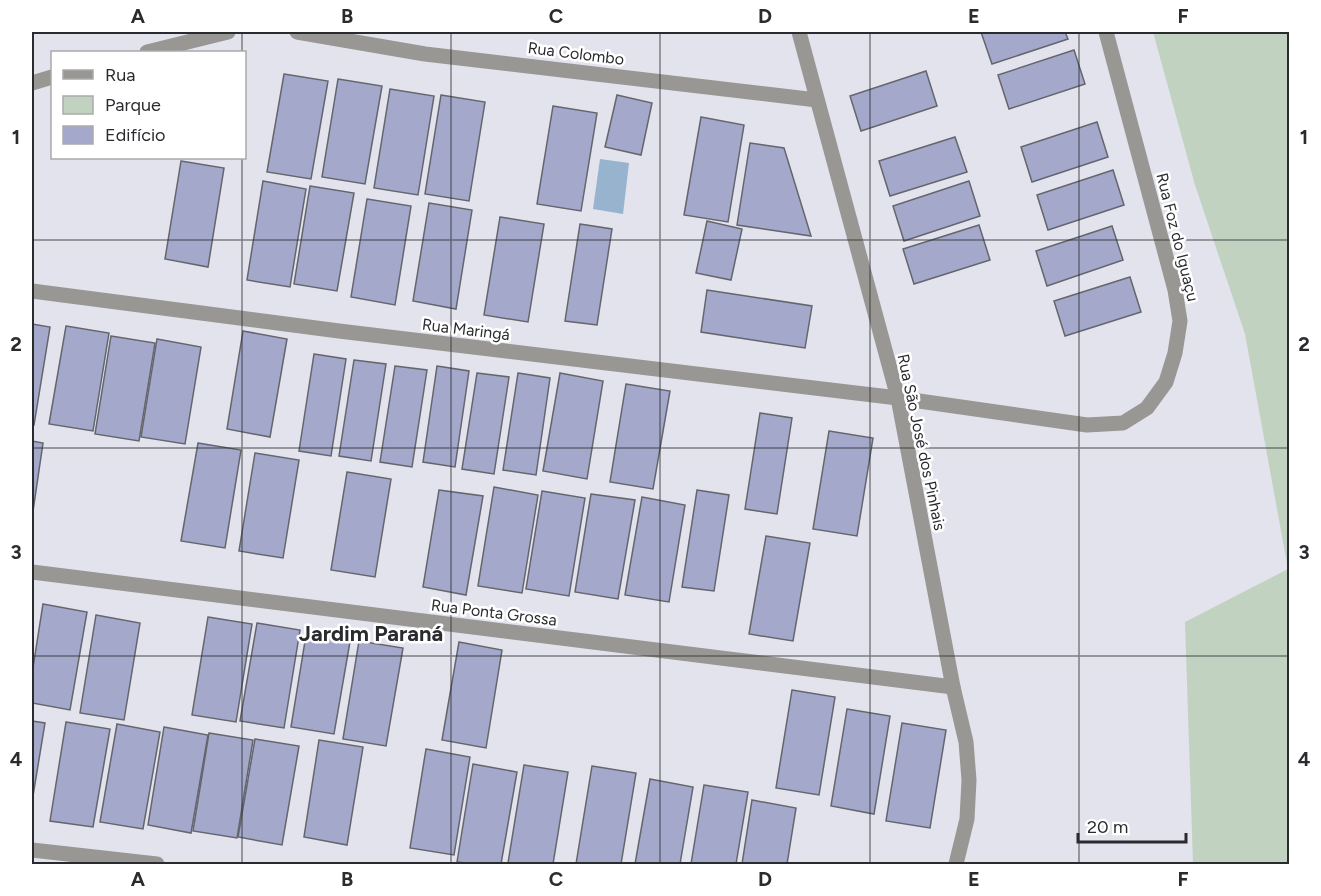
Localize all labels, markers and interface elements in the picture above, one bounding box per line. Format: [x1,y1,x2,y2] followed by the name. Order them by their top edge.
[131,4,146,28] text: A
[341,4,353,28] text: B
[549,4,563,28] text: C
[758,4,772,28] text: D
[968,4,980,28] text: E
[1177,4,1189,28] text: F
[527,38,625,69] street label: Rua Colombo
[51,51,246,159] legend
[105,64,136,86] text: Rua
[105,94,161,116] text: Parque
[105,124,166,146] text: Edifício
[12,125,20,149] text: 1
[1300,125,1308,149] text: 1
[1152,171,1203,303] street label: Rua Foz do Iguaçu
[421,315,511,344] street label: Rua Maringá
[10,332,22,356] text: 2
[1298,332,1310,356] text: 2
[893,352,950,532] street label: Rua São José dos Pinhais
[10,540,22,564] text: 3
[1298,540,1310,564] text: 3
[430,595,558,630] street label: Rua Ponta Grossa
[299,620,443,647] district label: Jardim Paraná
[10,747,23,771] text: 4
[1298,747,1311,771] text: 4
[1078,806,1186,844] scale bar
[1087,816,1128,838] text: 20 m
[131,867,146,891] text: A
[341,867,353,891] text: B
[549,867,563,891] text: C
[758,867,772,891] text: D
[968,867,980,891] text: E
[1177,867,1189,891] text: F

